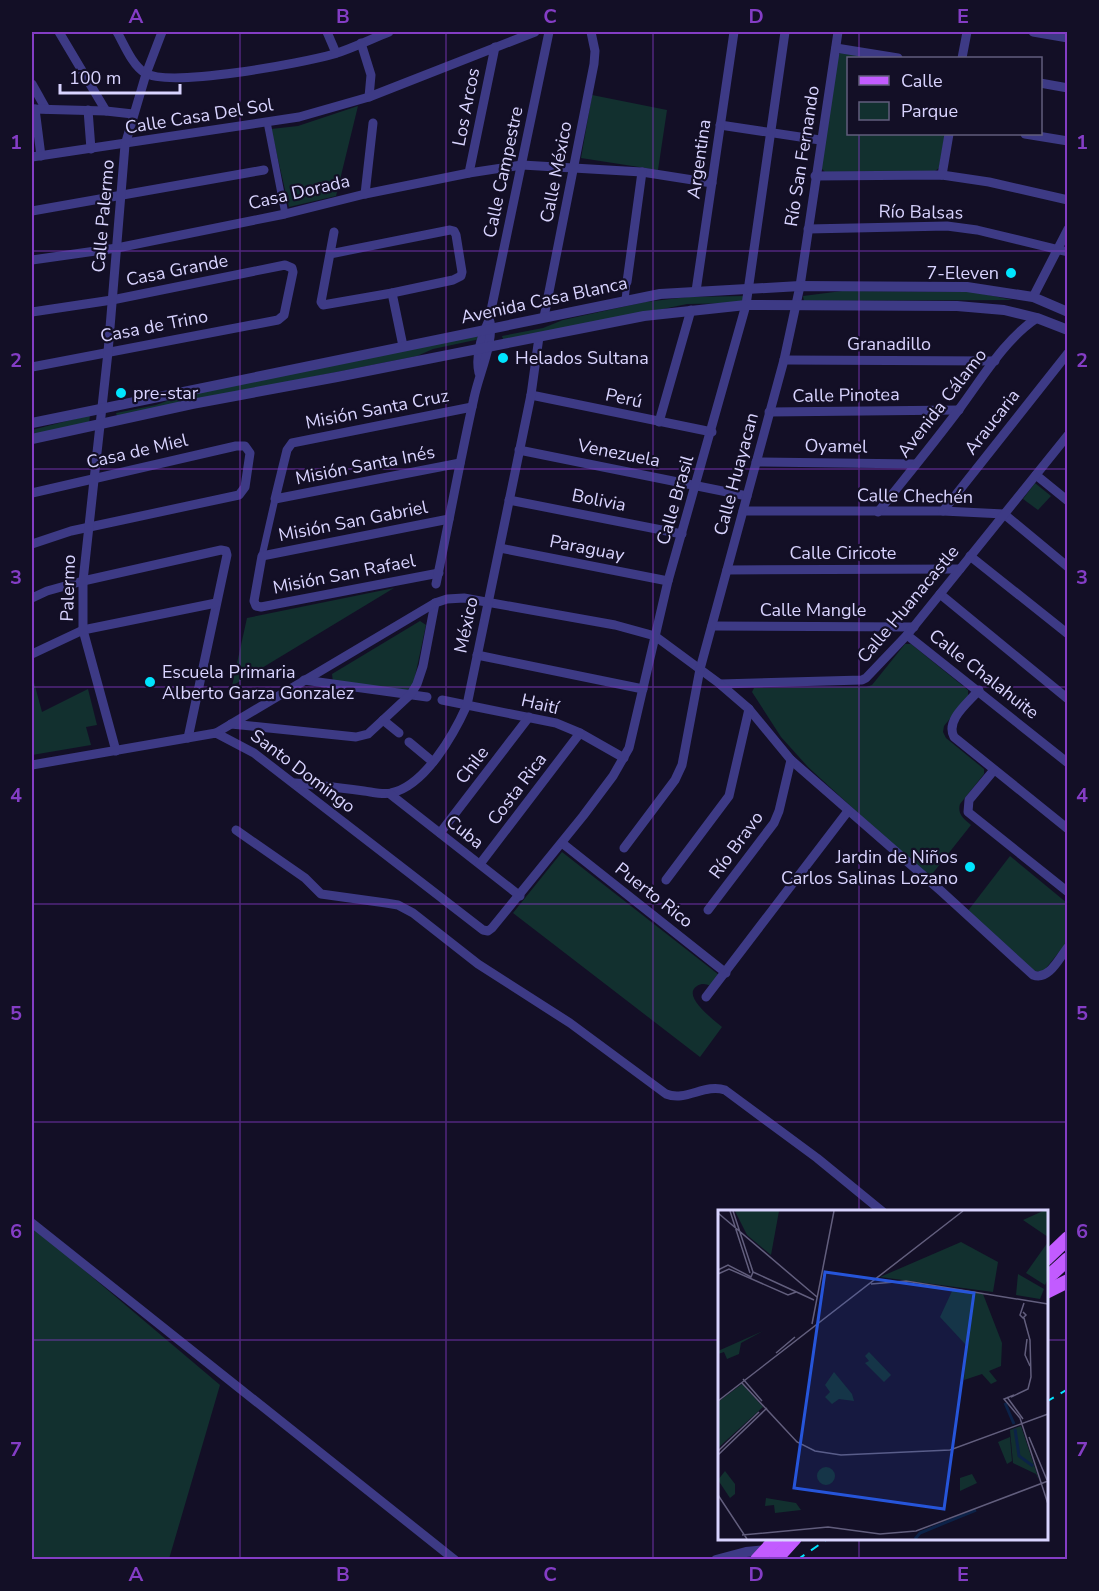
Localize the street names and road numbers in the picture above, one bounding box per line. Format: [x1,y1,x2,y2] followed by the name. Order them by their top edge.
[447,66,485,148] street label: Los Arcos
[779,84,825,228] street label: Río San Fernando
[123,92,275,140] street label: Calle Casa Del Sol
[477,104,529,240] street label: Calle Campestre
[682,118,716,200] street label: Argentina
[534,119,578,225] street label: Calle México
[86,159,120,273] street label: Calle Palermo
[246,169,352,215] street label: Casa Dorada
[878,199,964,225] street label: Río Balsas
[124,248,230,292] street label: Casa Grande
[459,271,629,329] street label: Avenida Casa Blanca
[98,304,210,348] street label: Casa de Trino
[847,332,931,356] street label: Granadillo
[892,344,992,462] street label: Avenida Cálamo
[603,382,645,414] street label: Perú
[792,382,900,408] street label: Calle Pinotea
[303,383,451,435] street label: Misión Santa Cruz
[959,384,1025,460] street label: Araucaria
[708,410,764,538] street label: Calle Huayacan
[84,428,191,474] street label: Casa de Miel
[575,433,662,473] street label: Venezuela
[804,433,868,459] street label: Oyamel
[293,440,437,490] street label: Misión Santa Inés
[651,452,699,548] street label: Calle Brasil
[570,483,628,517] street label: Bolivia
[857,483,973,509] street label: Calle Chechén
[276,495,430,547] street label: Misión San Gabriel
[548,529,627,567] street label: Paraguay
[852,540,964,668] street label: Calle Huanacastle
[790,541,896,565] street label: Calle Ciricote
[271,548,418,600] street label: Misión San Rafael
[55,554,81,622] street label: Palermo
[448,595,484,655] street label: México
[760,598,866,622] street label: Calle Mangle
[924,624,1044,724] street label: Calle Chalahuite
[519,688,562,720] street label: Haití
[246,724,360,818] street label: Santo Domingo
[450,741,494,789] street label: Chile
[482,748,552,830] street label: Costa Rica
[703,806,769,884] street label: Río Bravo
[441,810,489,854] street label: Cuba
[610,857,698,933] street label: Puerto Rico

